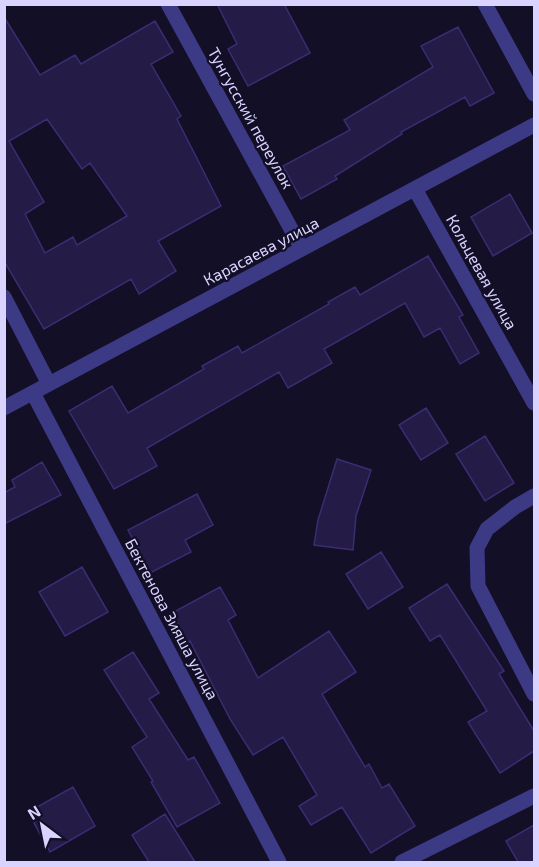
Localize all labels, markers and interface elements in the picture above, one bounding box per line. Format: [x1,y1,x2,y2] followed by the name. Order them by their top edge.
[204,44,298,193] street label: Тунгусский переулок
[442,211,522,333] street label: Кольцевая улица
[200,212,322,290] street label: Карасаева улица
[121,535,223,703] street label: Бектенова Зияша улица
[12,795,72,855] north arrow
[24,801,44,823] text: N

